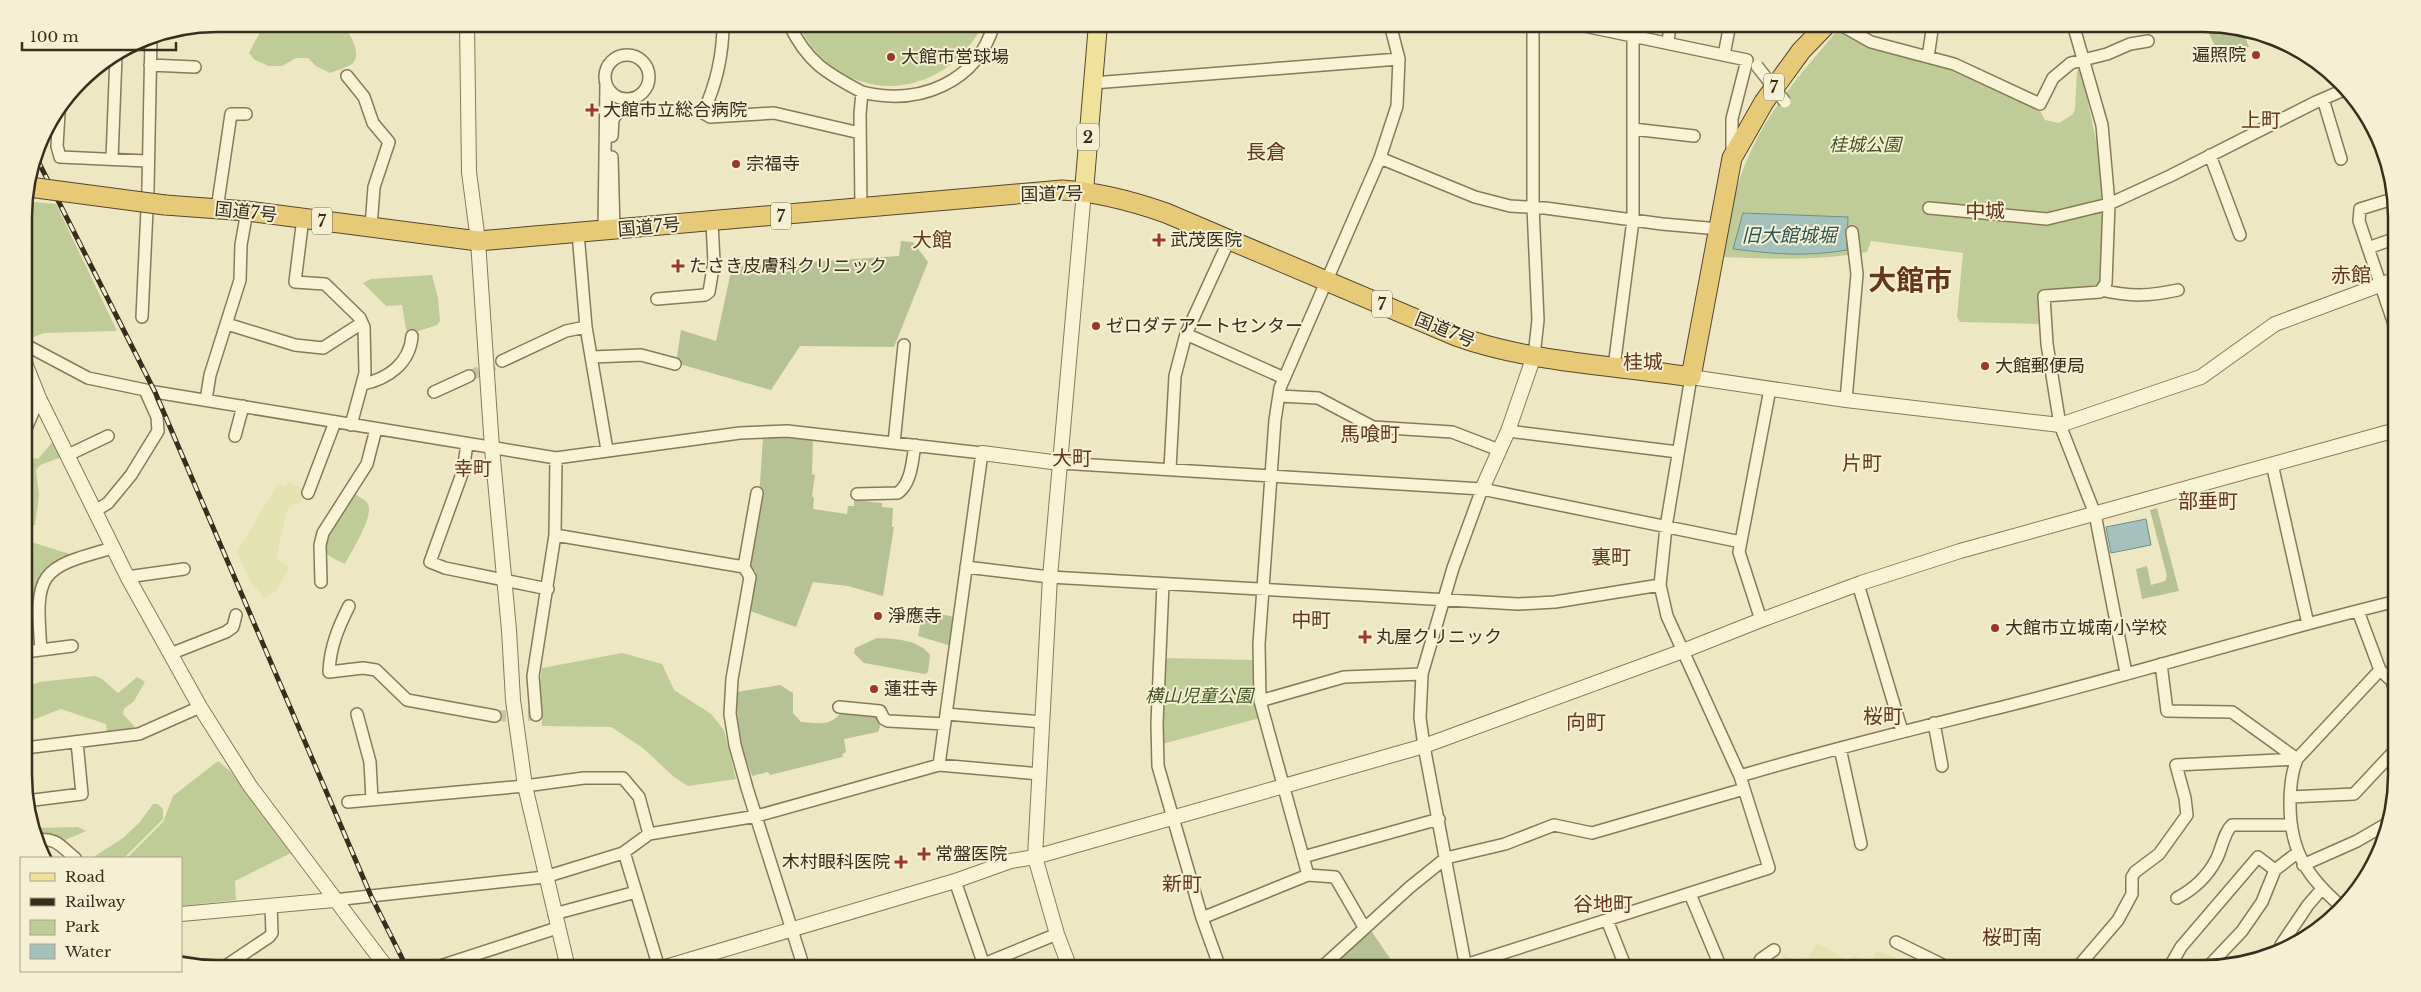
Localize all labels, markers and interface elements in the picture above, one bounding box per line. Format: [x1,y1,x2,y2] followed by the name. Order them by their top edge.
[22,20,176,52] scale bar
[30,27,79,46] text: 100 m
[2192,44,2246,66] place label: 遍照院
[901,46,1009,68] place label: 大館市営球場
[2250,49,2262,61] marker: 遍照院
[885,51,897,63] marker: 大館市営球場
[1764,74,1784,100] road number: 7
[603,99,747,121] place label: 大館市立総合病院
[585,103,599,117] marker: 大館市立総合病院
[2241,108,2281,132] district label: 上町
[1077,124,1099,150] road number: 2
[1829,134,1904,156] park label: 桂城公園
[1246,140,1286,164] district label: 長倉
[746,153,800,175] place label: 宗福寺
[730,158,742,170] marker: 宗福寺
[1020,182,1084,206] street label: 国道7号
[213,198,279,226] street label: 国道7号
[1965,199,2005,223] district label: 中城
[771,202,791,230] road number: 7
[312,208,332,235] road number: 7
[617,213,681,241] street label: 国道7号
[1741,224,1839,247] water label: 旧大館城堀
[912,228,952,252] district label: 大館
[1170,229,1242,251] place label: 武茂医院
[1152,233,1166,247] marker: 武茂医院
[689,255,887,277] place label: たさき皮膚科クリニック
[671,259,685,273] marker: たさき皮膚科クリニック
[1868,263,1952,298] district label: 大館市
[2331,263,2371,287] district label: 赤館
[1372,290,1392,318] road number: 7
[1412,308,1478,352] street label: 国道7号
[1106,315,1303,337] place label: ゼロダテアートセンター
[1090,320,1102,332] marker: ゼロダテアートセンター
[1623,350,1663,374] district label: 桂城
[1995,355,2085,377] place label: 大館郵便局
[1979,360,1991,372] marker: 大館郵便局
[1340,422,1400,446] district label: 馬喰町
[1052,446,1092,470] district label: 大町
[1842,451,1882,475] district label: 片町
[454,457,492,480] district label: 幸町
[2178,489,2238,513] district label: 部垂町
[1591,545,1631,569] district label: 裏町
[888,605,942,627] place label: 淨應寺
[1291,608,1331,632] district label: 中町
[872,610,884,622] marker: 淨應寺
[2005,617,2167,639] place label: 大館市立城南小学校
[1989,622,2001,634] marker: 大館市立城南小学校
[1376,626,1502,648] place label: 丸屋クリニック
[1358,630,1372,644] marker: 丸屋クリニック
[884,678,938,700] place label: 蓮荘寺
[868,683,880,695] marker: 蓮荘寺
[1145,685,1256,707] park label: 横山児童公園
[1863,704,1903,728] district label: 桜町
[1566,710,1606,734] district label: 向町
[935,843,1007,865] place label: 常盤医院
[917,847,931,861] marker: 常盤医院
[782,851,890,873] place label: 木村眼科医院
[894,855,908,869] marker: 木村眼科医院
[20,857,182,972] legend
[65,867,105,886] text: Road
[1162,872,1202,896] district label: 新町
[65,892,126,911] text: Railway
[1573,892,1633,916] district label: 谷地町
[65,917,101,936] text: Park
[1982,925,2042,949] district label: 桜町南
[64,942,112,961] text: Water

